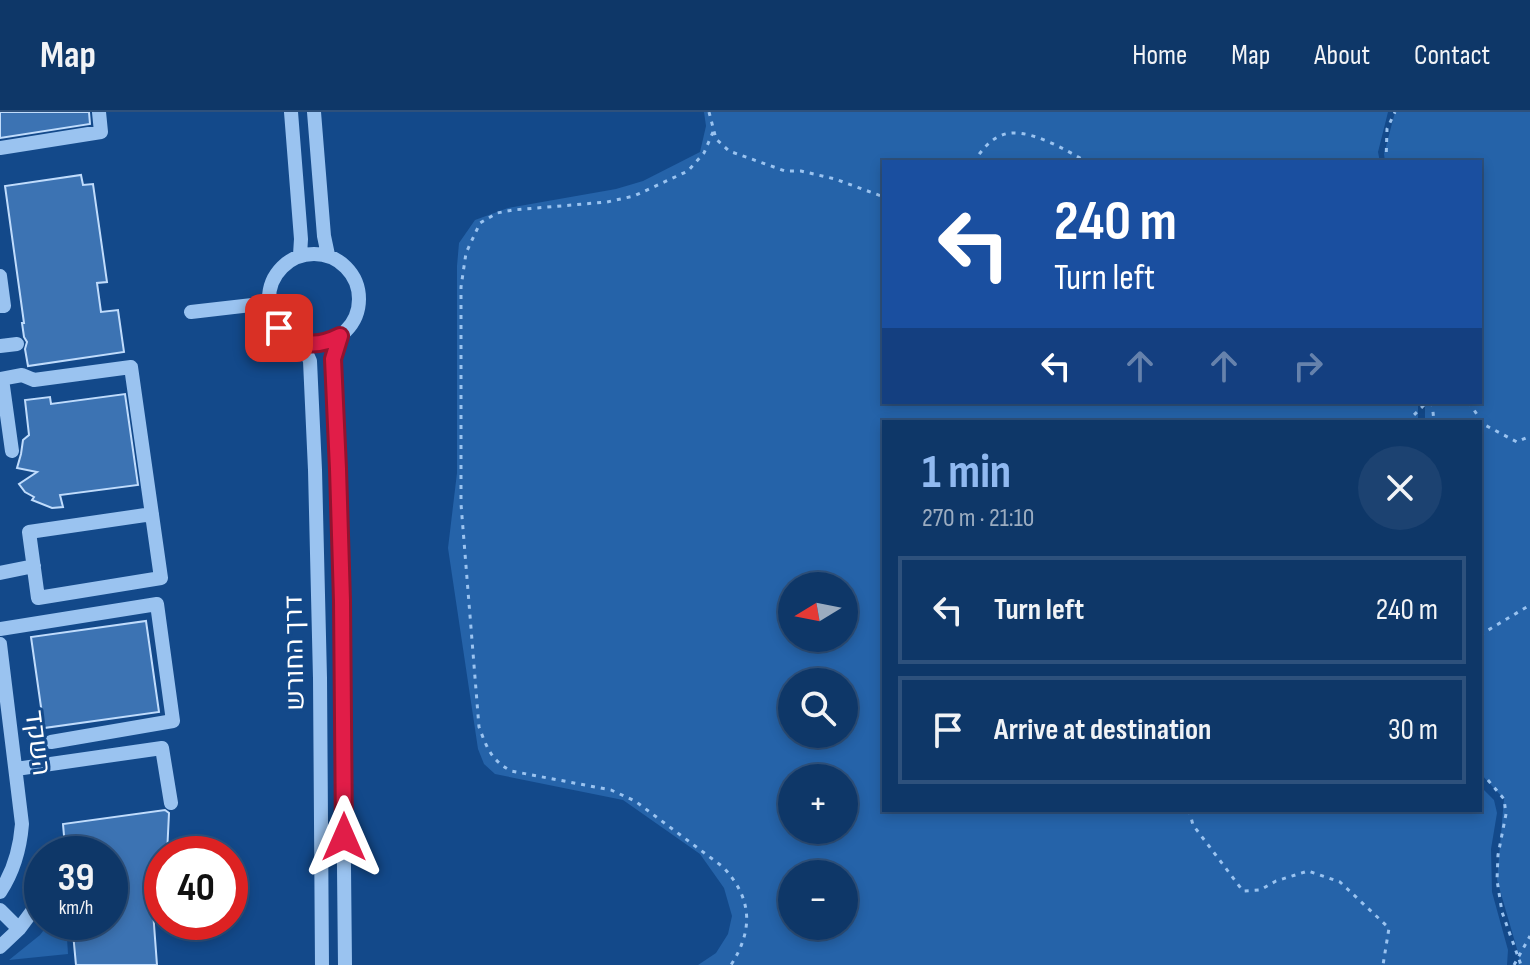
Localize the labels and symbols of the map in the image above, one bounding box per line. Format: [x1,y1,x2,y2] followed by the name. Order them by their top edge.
[245,294,313,362] pin
[778,572,858,652] north arrow
[278,595,312,711] street label: דרך החורש
[18,709,56,777] street label: השקד
[302,795,386,879] position arrow
[144,836,248,940] speed limit sign: 40

